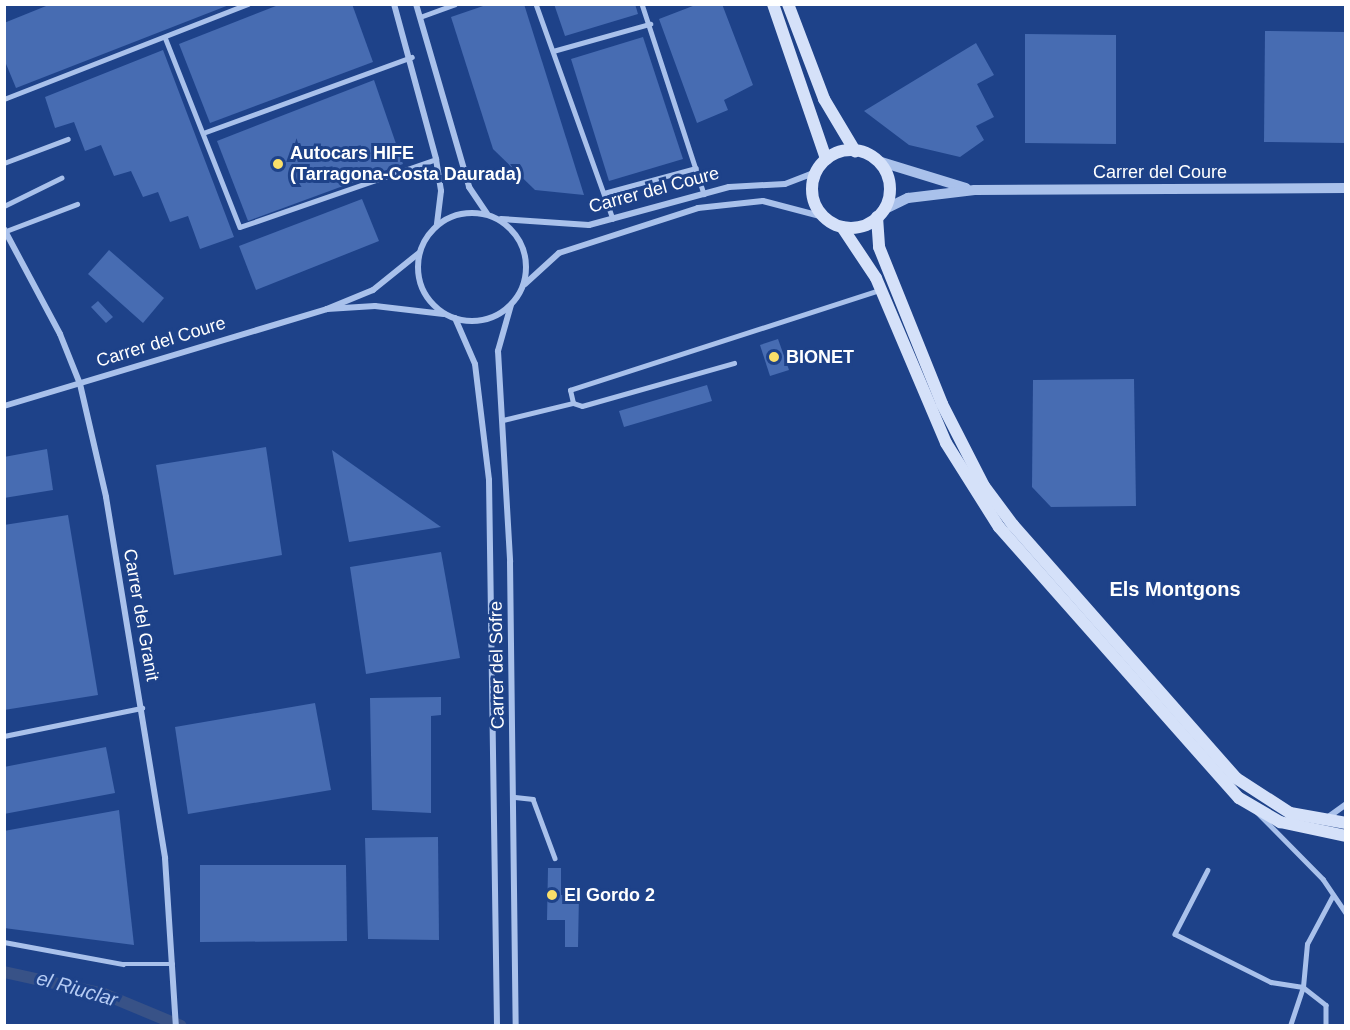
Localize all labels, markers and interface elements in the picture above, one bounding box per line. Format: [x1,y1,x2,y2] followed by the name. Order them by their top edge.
[290,143,522,186] place label: Autocars HIFE (Tarragona-Costa Daurada)
[271,157,285,171] marker: Autocars HIFE (Tarragona-Costa Daurada)
[1093,161,1227,183] street label: Carrer del Coure
[586,162,722,218] street label: Carrer del Coure
[94,312,228,372] street label: Carrer del Coure
[786,346,854,368] place label: BIONET
[767,350,781,364] marker: BIONET
[119,547,163,683] street label: Carrer del Granit
[1109,577,1241,601] district label: Els Montgons
[485,601,509,729] street label: Carrer del Sofre
[564,884,655,906] place label: El Gordo 2
[545,888,559,902] marker: El Gordo 2
[34,966,120,1012] water label: el Riuclar

